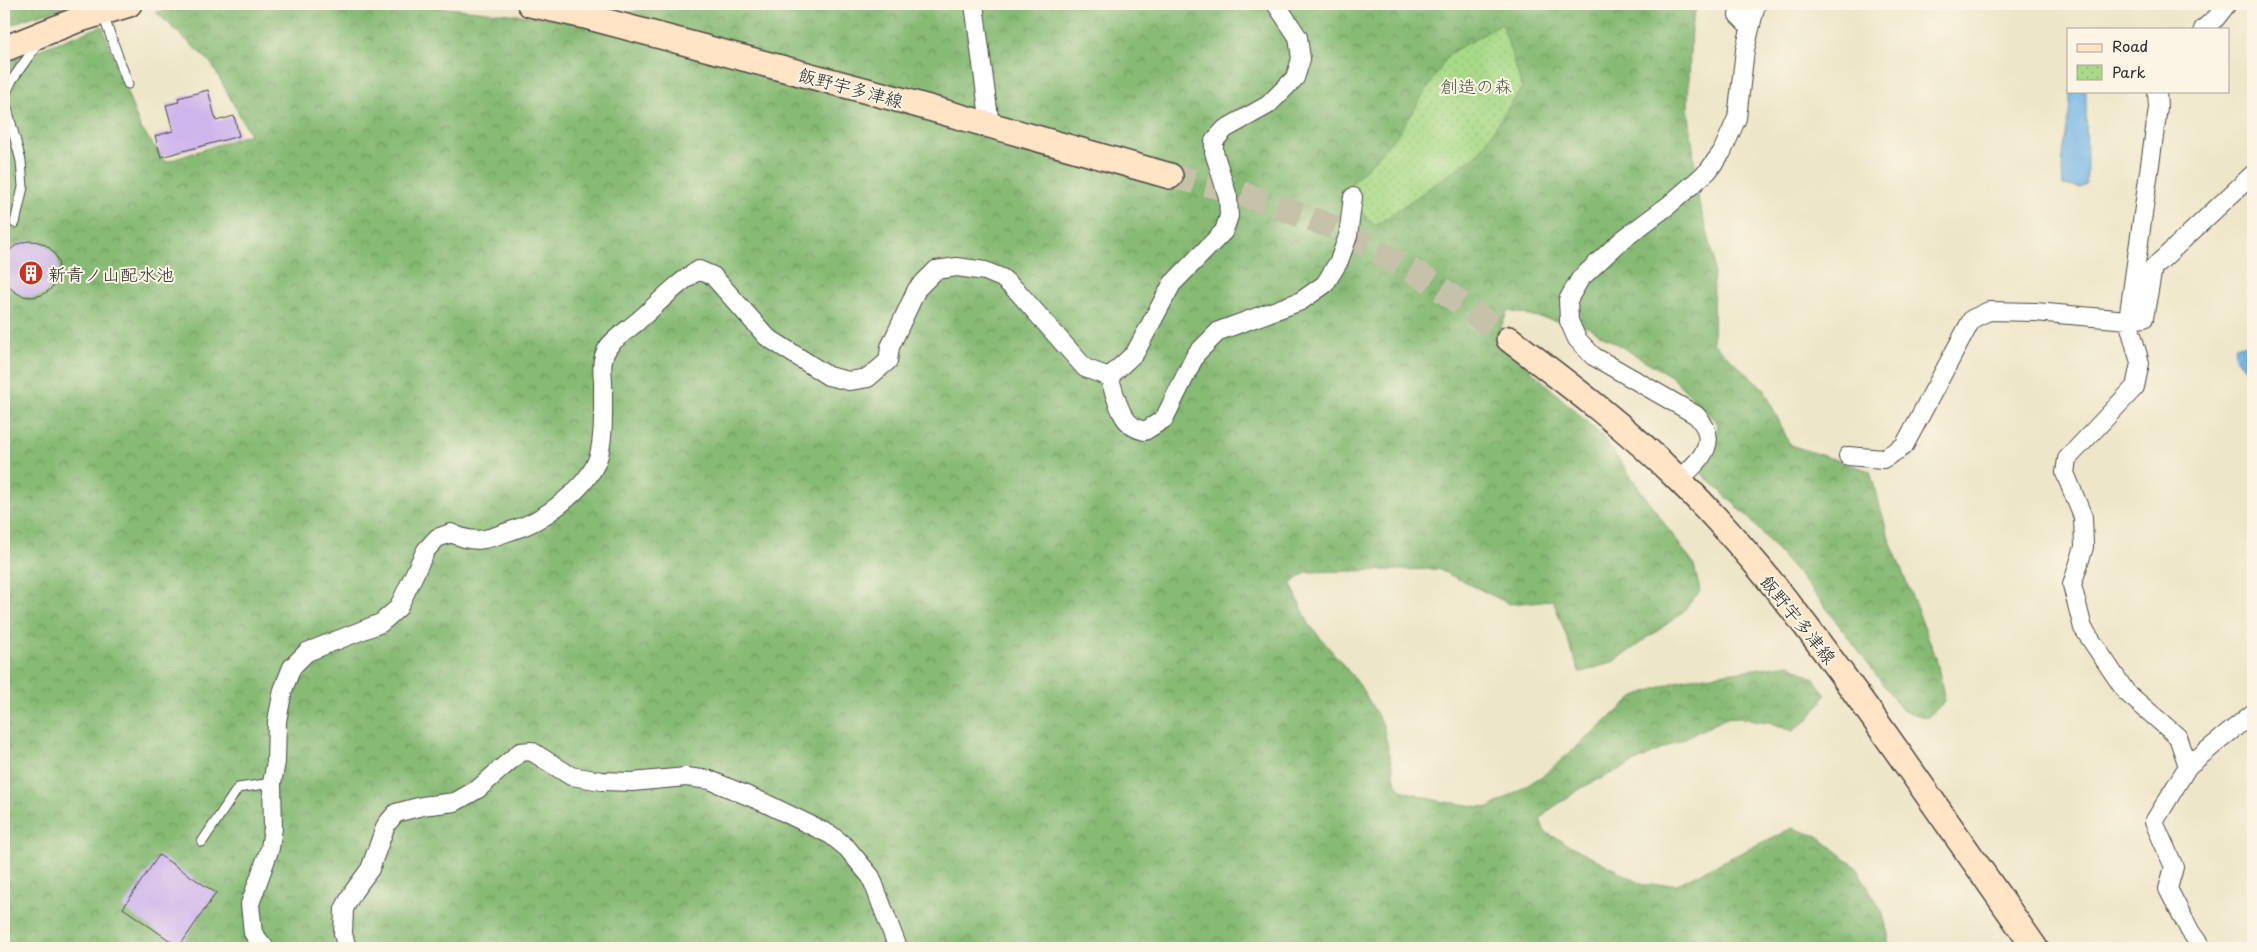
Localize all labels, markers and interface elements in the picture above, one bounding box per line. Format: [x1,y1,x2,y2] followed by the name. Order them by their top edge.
[2067,28,2230,92] legend
[2112,34,2148,57] text: Road
[795,60,907,114] street label: 飯野宇多津線
[2112,60,2146,83] text: Park
[1440,72,1512,99] park label: 創造の森
[18,260,44,286] building icon: 新青ノ山配水池
[48,260,174,287] place label: 新青ノ山配水池
[1755,569,1843,669] street label: 飯野宇多津線

